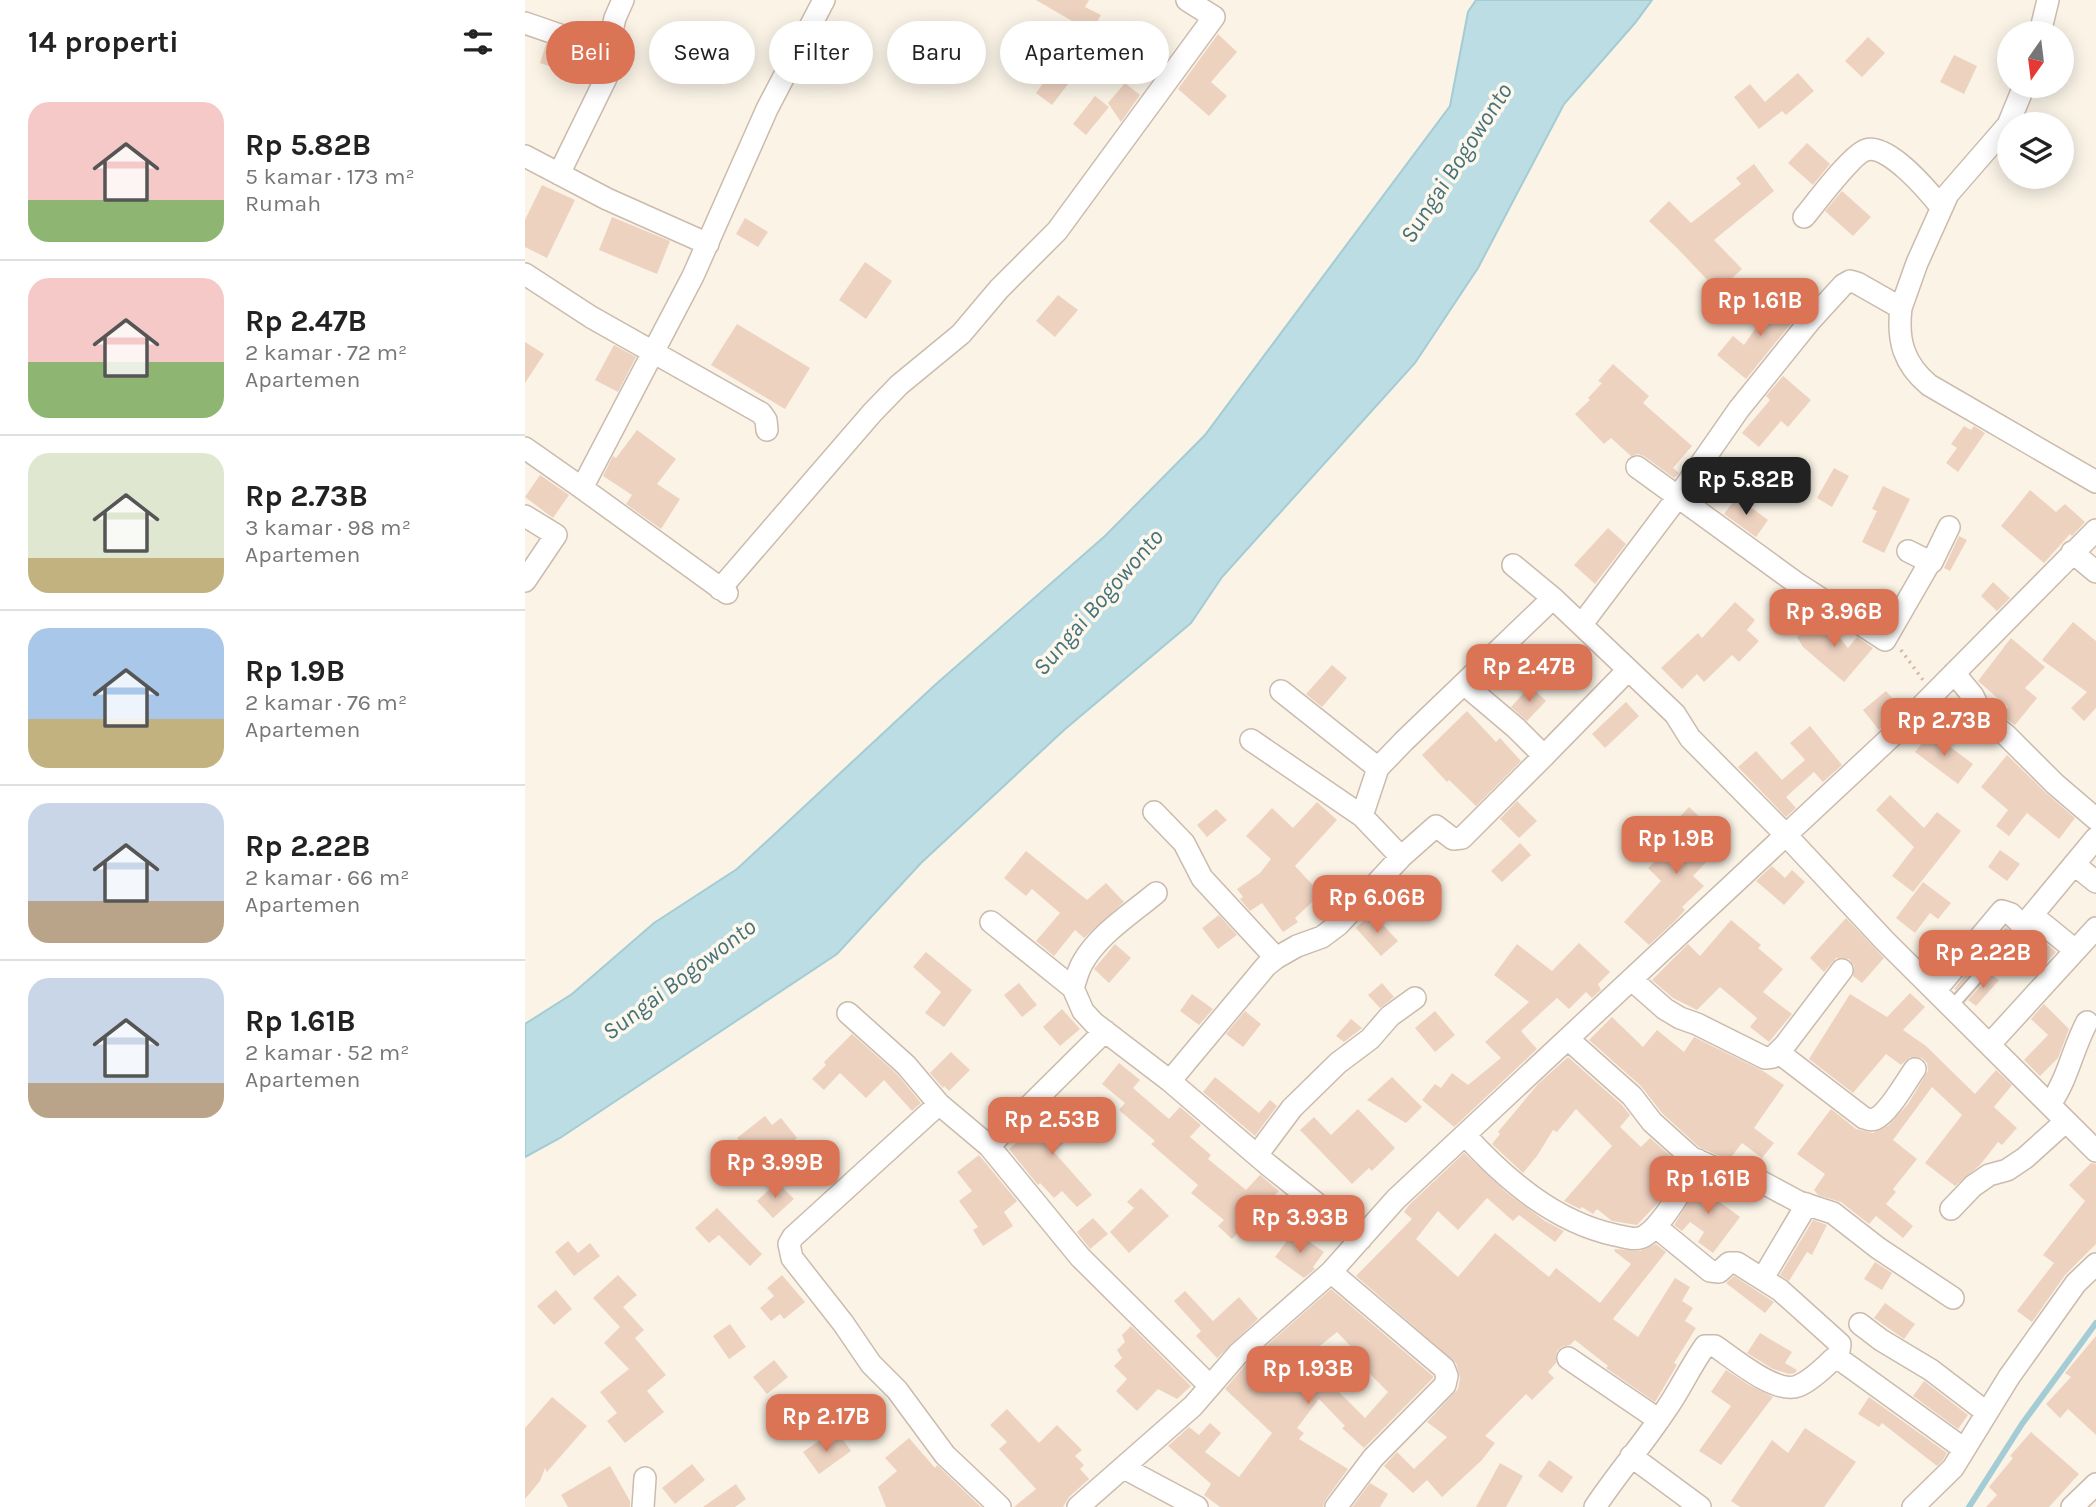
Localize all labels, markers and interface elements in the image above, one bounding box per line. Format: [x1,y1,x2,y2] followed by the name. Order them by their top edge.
[546,21,635,84] chip: Beli
[649,21,755,84] chip: Sewa
[769,21,873,84] chip: Filter
[887,21,986,84] chip: Baru
[1000,21,1169,84] chip: Apartemen
[1997,21,2074,98] north arrow
[1997,21,2074,189] map controls
[459,23,497,61] icon: filters
[28,24,179,60] text: 14 properti
[1394,78,1518,248] water label: Sungai Bogowonto
[1997,112,2074,189] button: layers
[245,127,371,163] text: Rp 5.82B
[84,130,168,214] icon: home
[245,163,415,190] text: 5 kamar · 173 m²
[245,190,321,217] text: Rumah
[1688,278,1832,338] pin: Rp 1.61B
[1718,287,1802,314] text: Rp 1.61B
[245,303,367,339] text: Rp 2.47B
[84,306,168,390] icon: home
[245,339,407,366] text: 2 kamar · 72 m²
[245,366,360,393] text: Apartemen
[1674,458,1818,517] pin: Rp 5.82B
[1698,466,1794,493] text: Rp 5.82B
[245,478,368,514] text: Rp 2.73B
[84,481,168,565] icon: home
[245,514,411,541] text: 3 kamar · 98 m²
[1027,523,1169,681] water label: Sungai Bogowonto
[245,541,360,568] text: Apartemen
[1762,590,1906,649] pin: Rp 3.96B
[1786,598,1882,625] text: Rp 3.96B
[1457,644,1601,704] pin: Rp 2.47B
[245,653,345,689] text: Rp 1.9B
[1482,653,1576,680] text: Rp 2.47B
[84,656,168,740] icon: home
[245,689,407,716] text: 2 kamar · 76 m²
[1872,698,2016,758] pin: Rp 2.73B
[1897,707,1991,734] text: Rp 2.73B
[245,716,360,743] text: Apartemen
[1611,816,1741,876] pin: Rp 1.9B
[1638,825,1714,852] text: Rp 1.9B
[245,828,371,864] text: Rp 2.22B
[84,831,168,915] icon: home
[245,864,409,891] text: 2 kamar · 66 m²
[1305,876,1449,935] pin: Rp 6.06B
[1329,884,1425,911] text: Rp 6.06B
[245,891,360,918] text: Apartemen
[597,912,761,1046] water label: Sungai Bogowonto
[1911,930,2055,990] pin: Rp 2.22B
[1935,939,2031,966] text: Rp 2.22B
[245,1003,356,1039] text: Rp 1.61B
[84,1006,168,1090] icon: home
[245,1039,409,1066] text: 2 kamar · 52 m²
[245,1066,360,1093] text: Apartemen
[980,1098,1124,1157] pin: Rp 2.53B
[1004,1106,1100,1133] text: Rp 2.53B
[703,1140,847,1200] pin: Rp 3.99B
[727,1149,823,1176] text: Rp 3.99B
[1636,1156,1780,1216] pin: Rp 1.61B
[1666,1165,1750,1192] text: Rp 1.61B
[1228,1196,1372,1255] pin: Rp 3.93B
[1251,1204,1349,1231] text: Rp 3.93B
[1236,1346,1380,1406] pin: Rp 1.93B
[1262,1355,1354,1382] text: Rp 1.93B
[754,1394,898,1454] pin: Rp 2.17B
[782,1403,870,1430] text: Rp 2.17B

